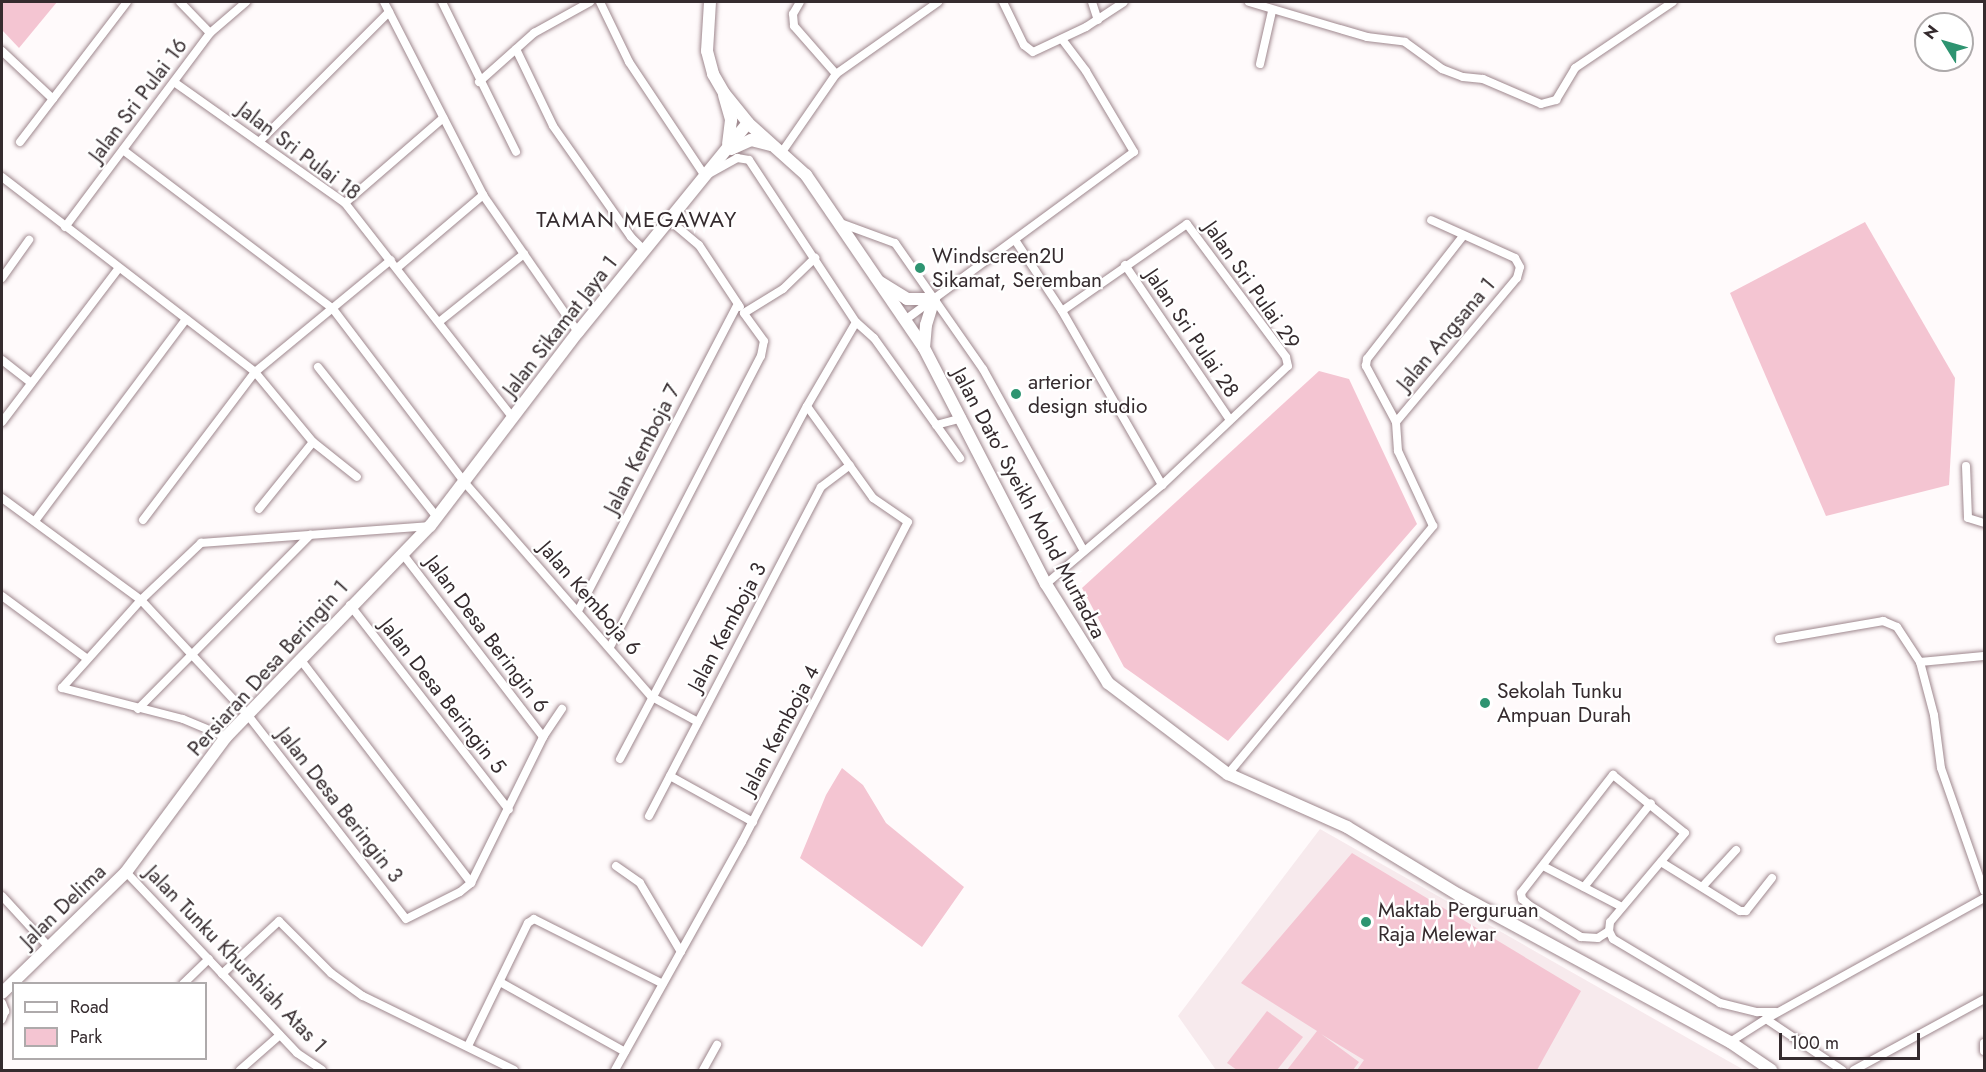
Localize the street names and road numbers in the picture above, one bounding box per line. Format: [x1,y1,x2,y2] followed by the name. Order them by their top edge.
[83,33,193,167] street label: Jalan Sri Pulai 16
[232,97,366,205] street label: Jalan Sri Pulai 18
[1198,216,1306,354] street label: Jalan Sri Pulai 29
[497,251,623,401] street label: Jalan Sikamat Jaya 1
[1140,264,1244,402] street label: Jalan Sri Pulai 28
[1391,272,1501,396] street label: Jalan Angsana 1
[947,363,1111,643] street label: Jalan Dato' Syeikh Mohd Murtadza
[599,380,685,518] street label: Jalan Kemboja 7
[534,536,646,660] street label: Jalan Kemboja 6
[420,550,554,718] street label: Jalan Desa Beringin 6
[682,558,772,696] street label: Jalan Kemboja 3
[182,575,354,761] street label: Persiaran Desa Beringin 1
[375,613,511,779] street label: Jalan Desa Beringin 5
[735,661,825,799] street label: Jalan Kemboja 4
[272,722,408,888] street label: Jalan Desa Beringin 3
[15,859,111,953] street label: Jalan Delima
[140,860,332,1058] street label: Jalan Tunku Khurshiah Atas 1

